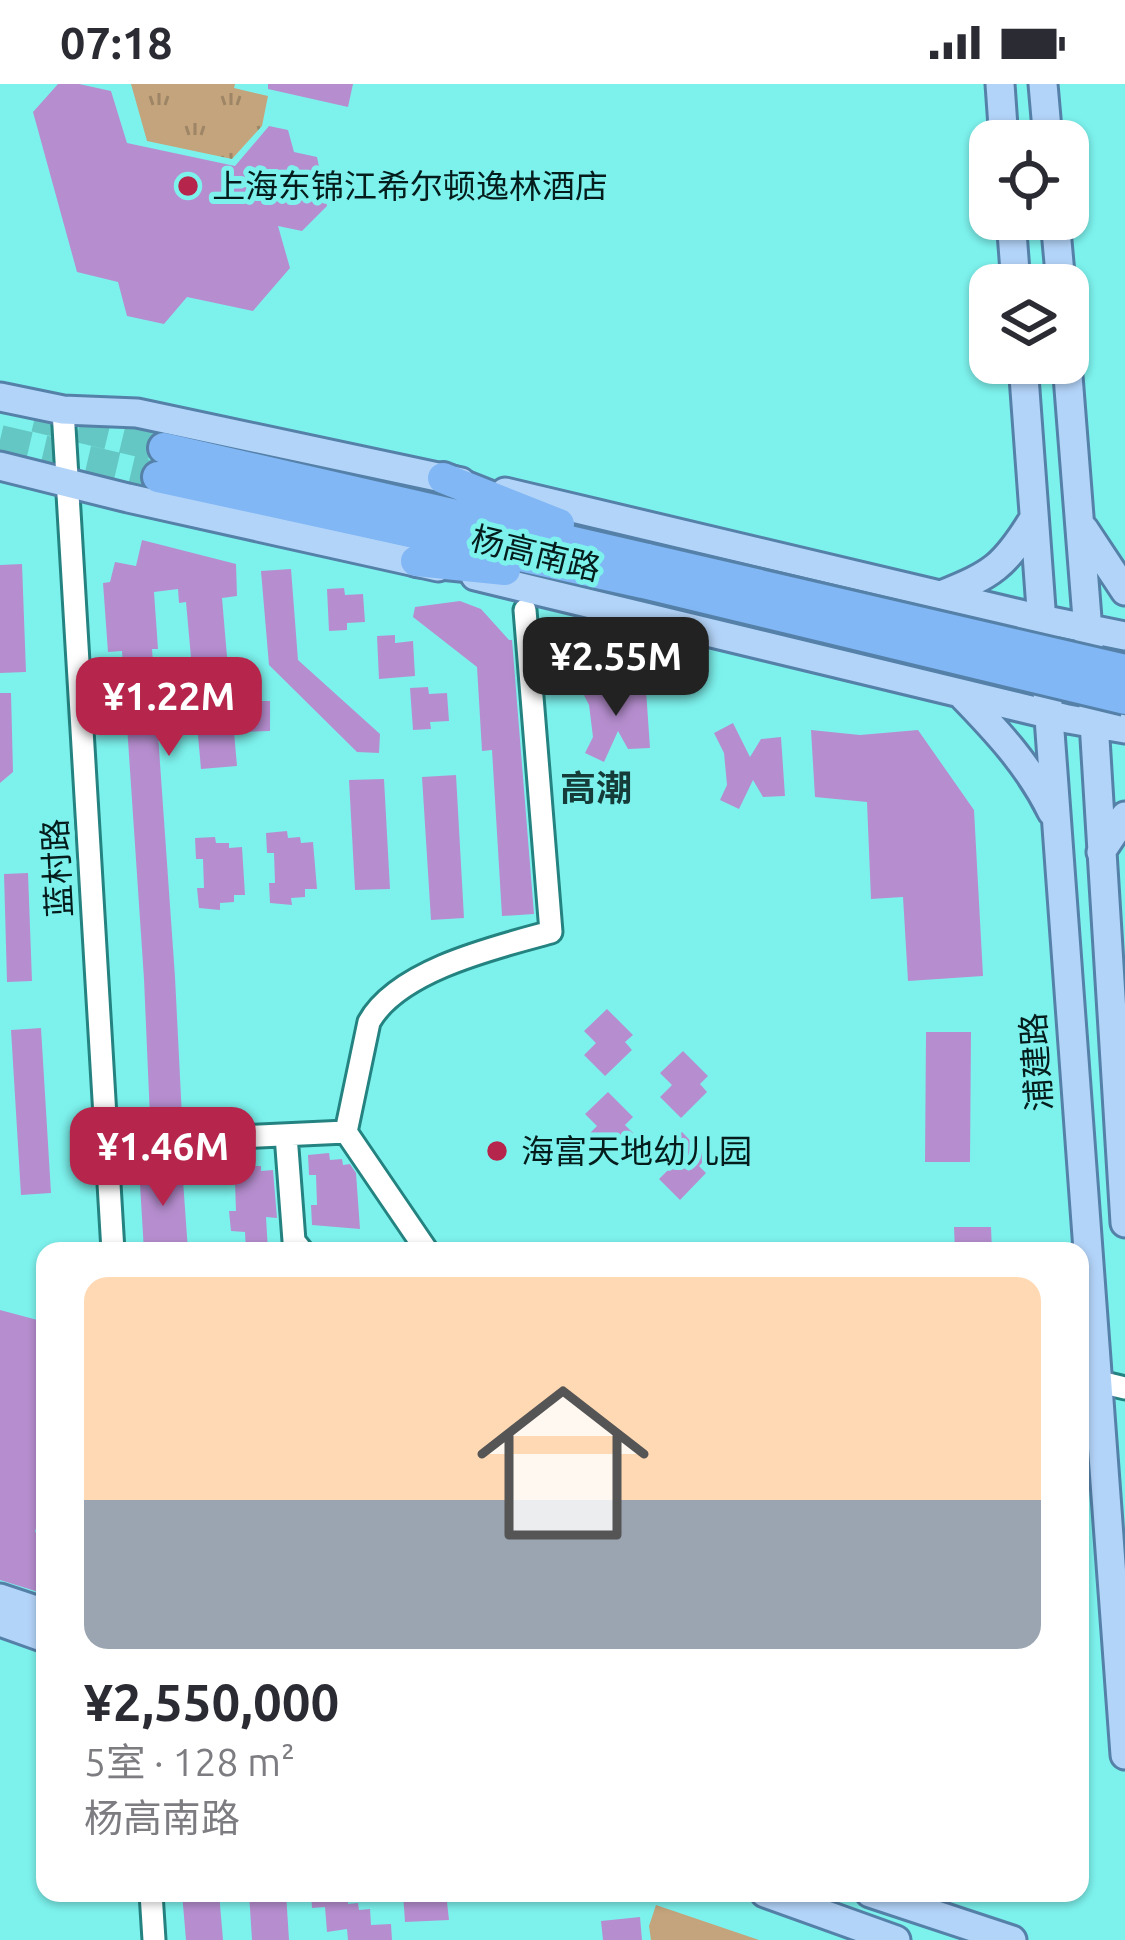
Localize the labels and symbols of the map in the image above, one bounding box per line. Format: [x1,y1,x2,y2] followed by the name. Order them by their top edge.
[212,167,608,204] place label: 上海东锦江希尔顿逸林酒店
[175,173,201,199] marker: 上海东锦江希尔顿逸林酒店
[468,519,605,586] street label: 杨高南路
[518,617,714,719] pin: ¥2.55M
[71,657,267,759] pin: ¥1.22M
[560,767,632,808] district label: 高潮
[35,818,78,918] street label: 蓝村路
[1014,1011,1057,1113] street label: 浦建路
[65,1107,261,1209] pin: ¥1.46M
[521,1132,752,1169] place label: 海富天地幼儿园
[484,1138,510,1164] marker: 海富天地幼儿园

